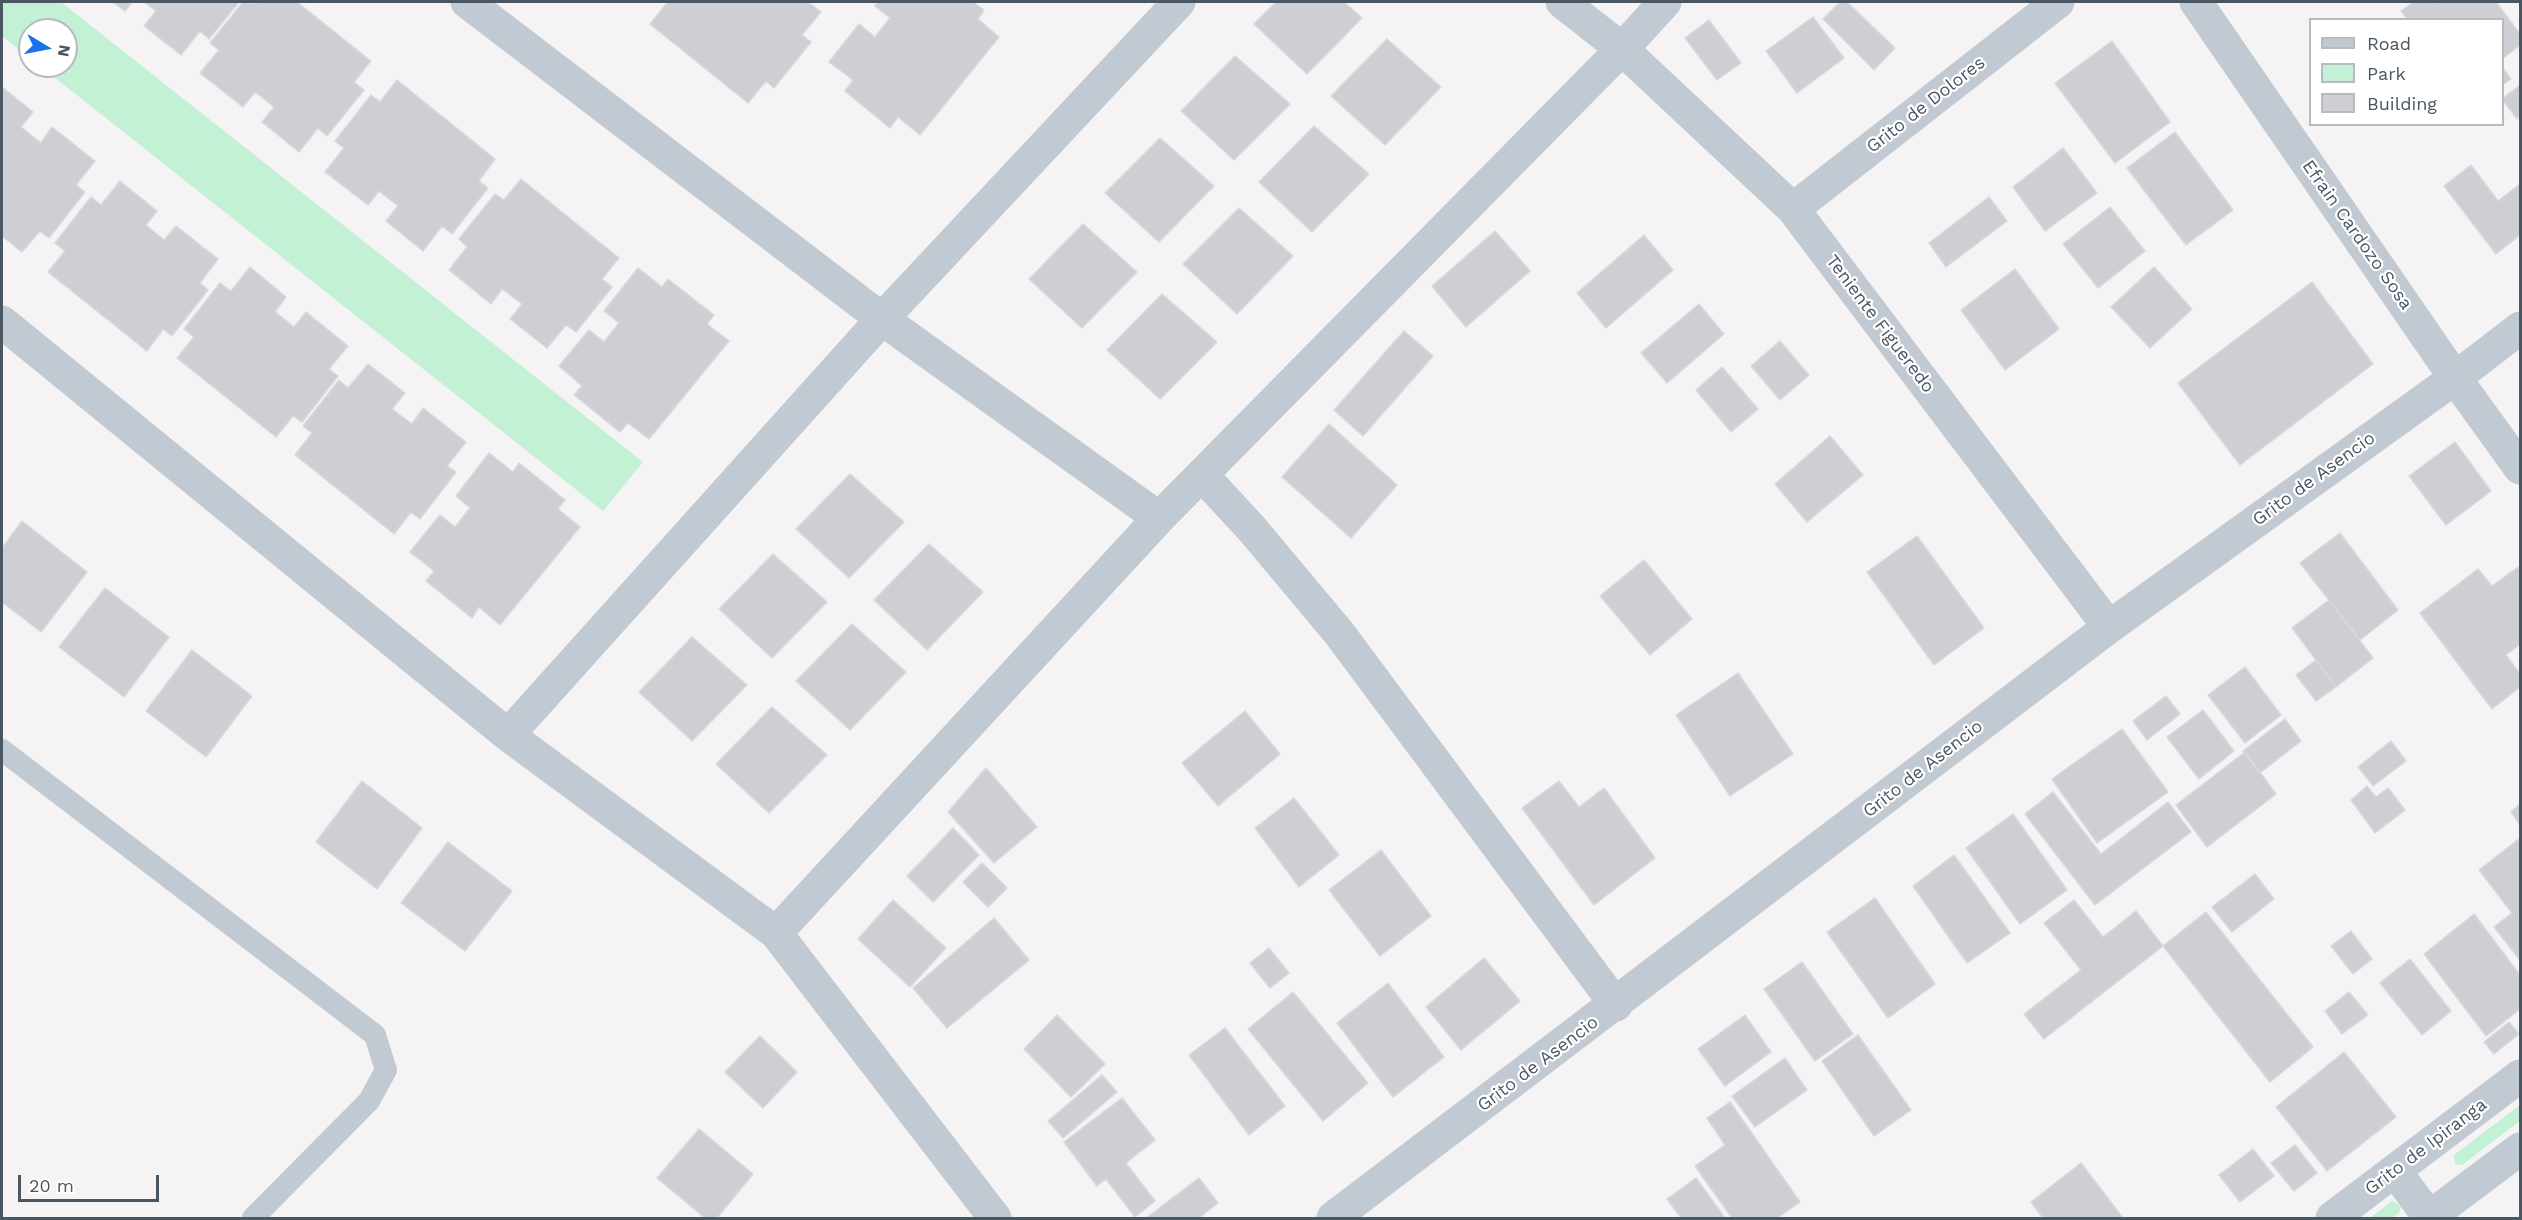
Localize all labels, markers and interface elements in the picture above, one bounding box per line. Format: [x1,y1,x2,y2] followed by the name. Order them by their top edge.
[18,18,78,78] north arrow
[2309,18,2504,126] legend
[2367,33,2411,54] text: Road
[54,43,75,58] text: N
[1862,52,1990,158] street label: Grito de Dolores
[2367,63,2406,84] text: Park
[2367,93,2437,114] text: Building
[2297,156,2417,314] street label: Efrain Cardozo Sosa
[1821,251,1939,397] street label: Teniente Figueredo
[2249,427,2379,531] street label: Grito de Asencio
[1859,716,1987,822] street label: Grito de Asencio
[1473,1011,1603,1117] street label: Grito de Asencio
[2361,1094,2491,1200] street label: Grito de Ipiranga
[21,1163,162,1201] scale bar
[29,1175,74,1196] text: 20 m

